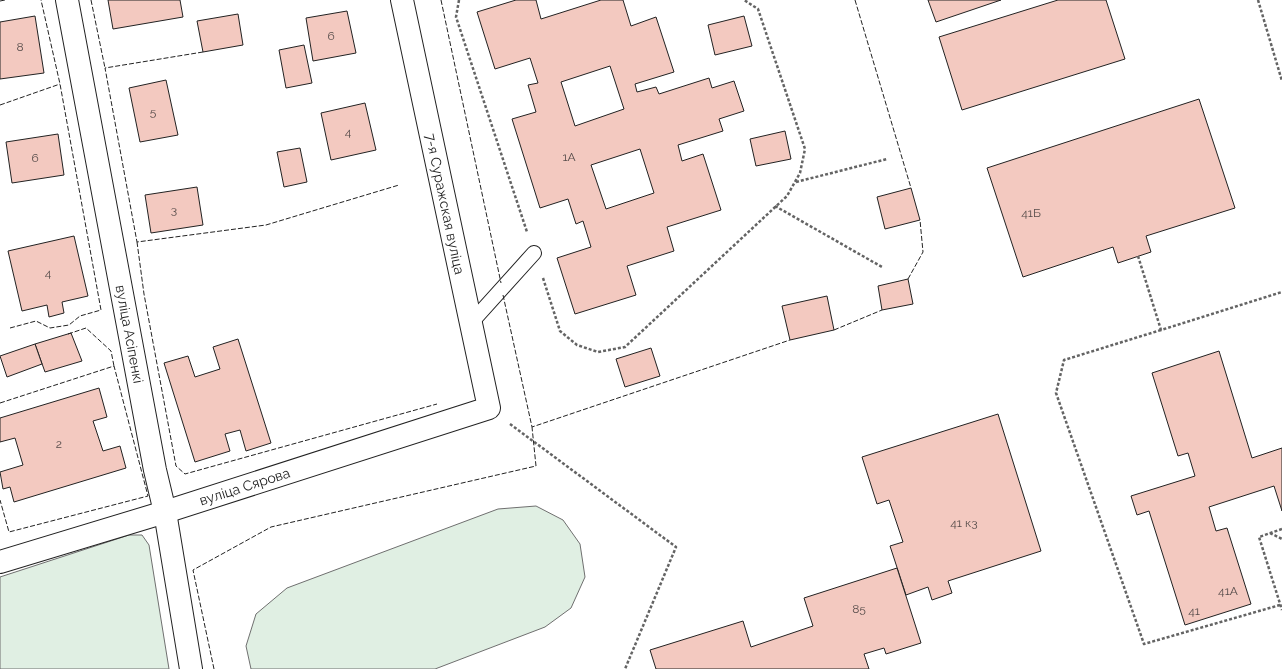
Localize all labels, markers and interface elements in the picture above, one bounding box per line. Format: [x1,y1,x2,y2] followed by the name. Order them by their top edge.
[327,29,335,43] house number: 6
[16,40,24,54] house number: 8
[150,105,157,119] house number: 5
[345,125,352,139] house number: 4
[422,132,468,276] street label: 7-я Суражская вуліца
[562,150,576,164] house number: 1А
[31,151,39,165] house number: 6
[171,203,177,217] house number: 3
[1021,206,1041,220] house number: 41Б
[45,266,52,280] house number: 4
[113,284,147,385] street label: вуліца Асіпенкі
[56,437,62,451] house number: 2
[197,464,292,508] street label: вуліца Сярова
[950,516,978,530] house number: 41 к3
[1218,584,1238,598] house number: 41А
[852,602,866,616] house number: 85
[1188,604,1200,618] house number: 41

